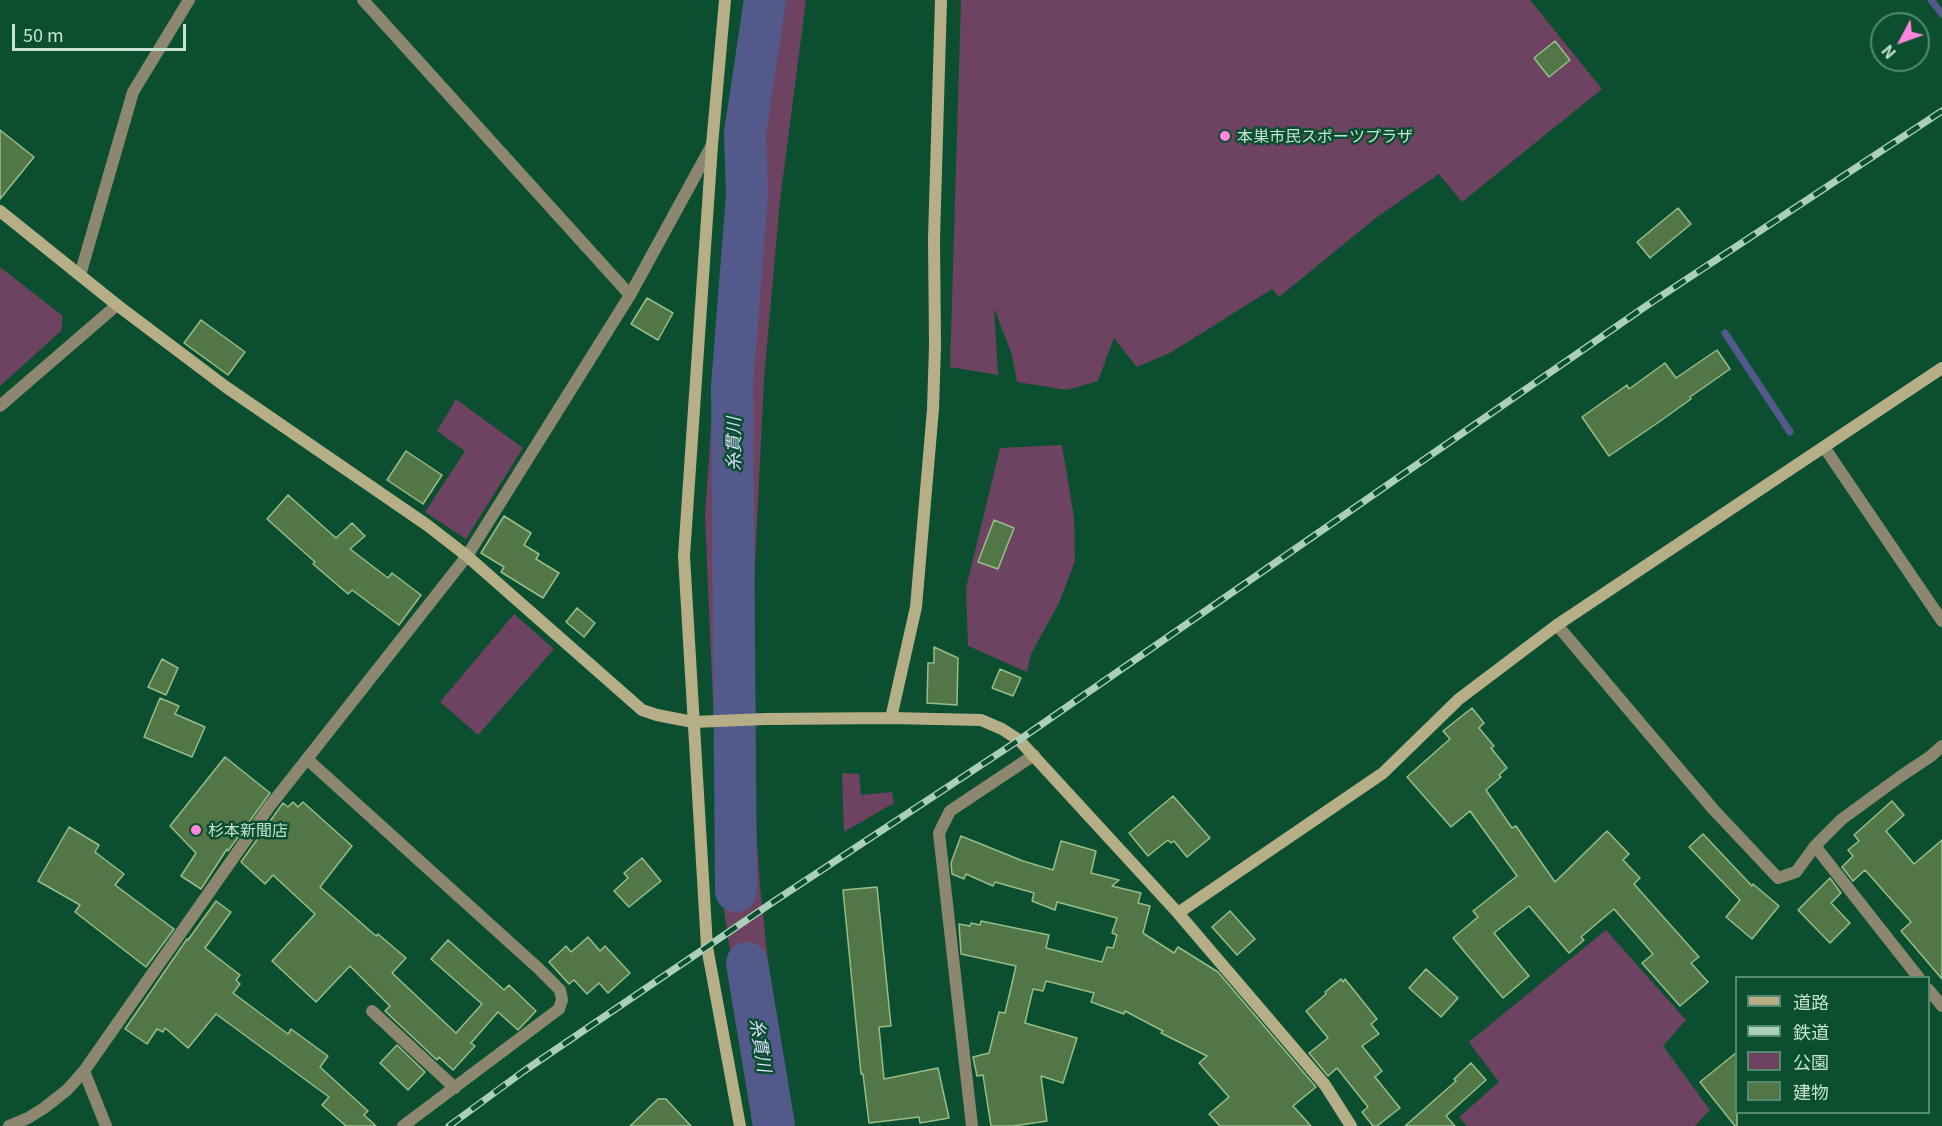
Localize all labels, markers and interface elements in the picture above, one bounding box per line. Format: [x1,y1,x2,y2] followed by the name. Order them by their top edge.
[15,12,189,50] scale bar
[1870,12,1930,72] north arrow
[23,21,64,47] text: 50 m
[1875,40,1901,65] text: N
[1237,126,1413,146] place label: 本巣市民スポーツプラザ
[1218,129,1232,143] marker: 本巣市民スポーツプラザ
[722,417,744,471] water label: 糸貫川
[208,820,288,840] place label: 杉本新聞店
[189,823,203,837] marker: 杉本新聞店
[1735,976,1930,1114] legend
[1793,988,1829,1014] text: 道路
[746,1017,776,1073] water label: 糸貫川
[1793,1018,1829,1044] text: 鉄道
[1793,1048,1829,1074] text: 公園
[1793,1078,1829,1104] text: 建物

